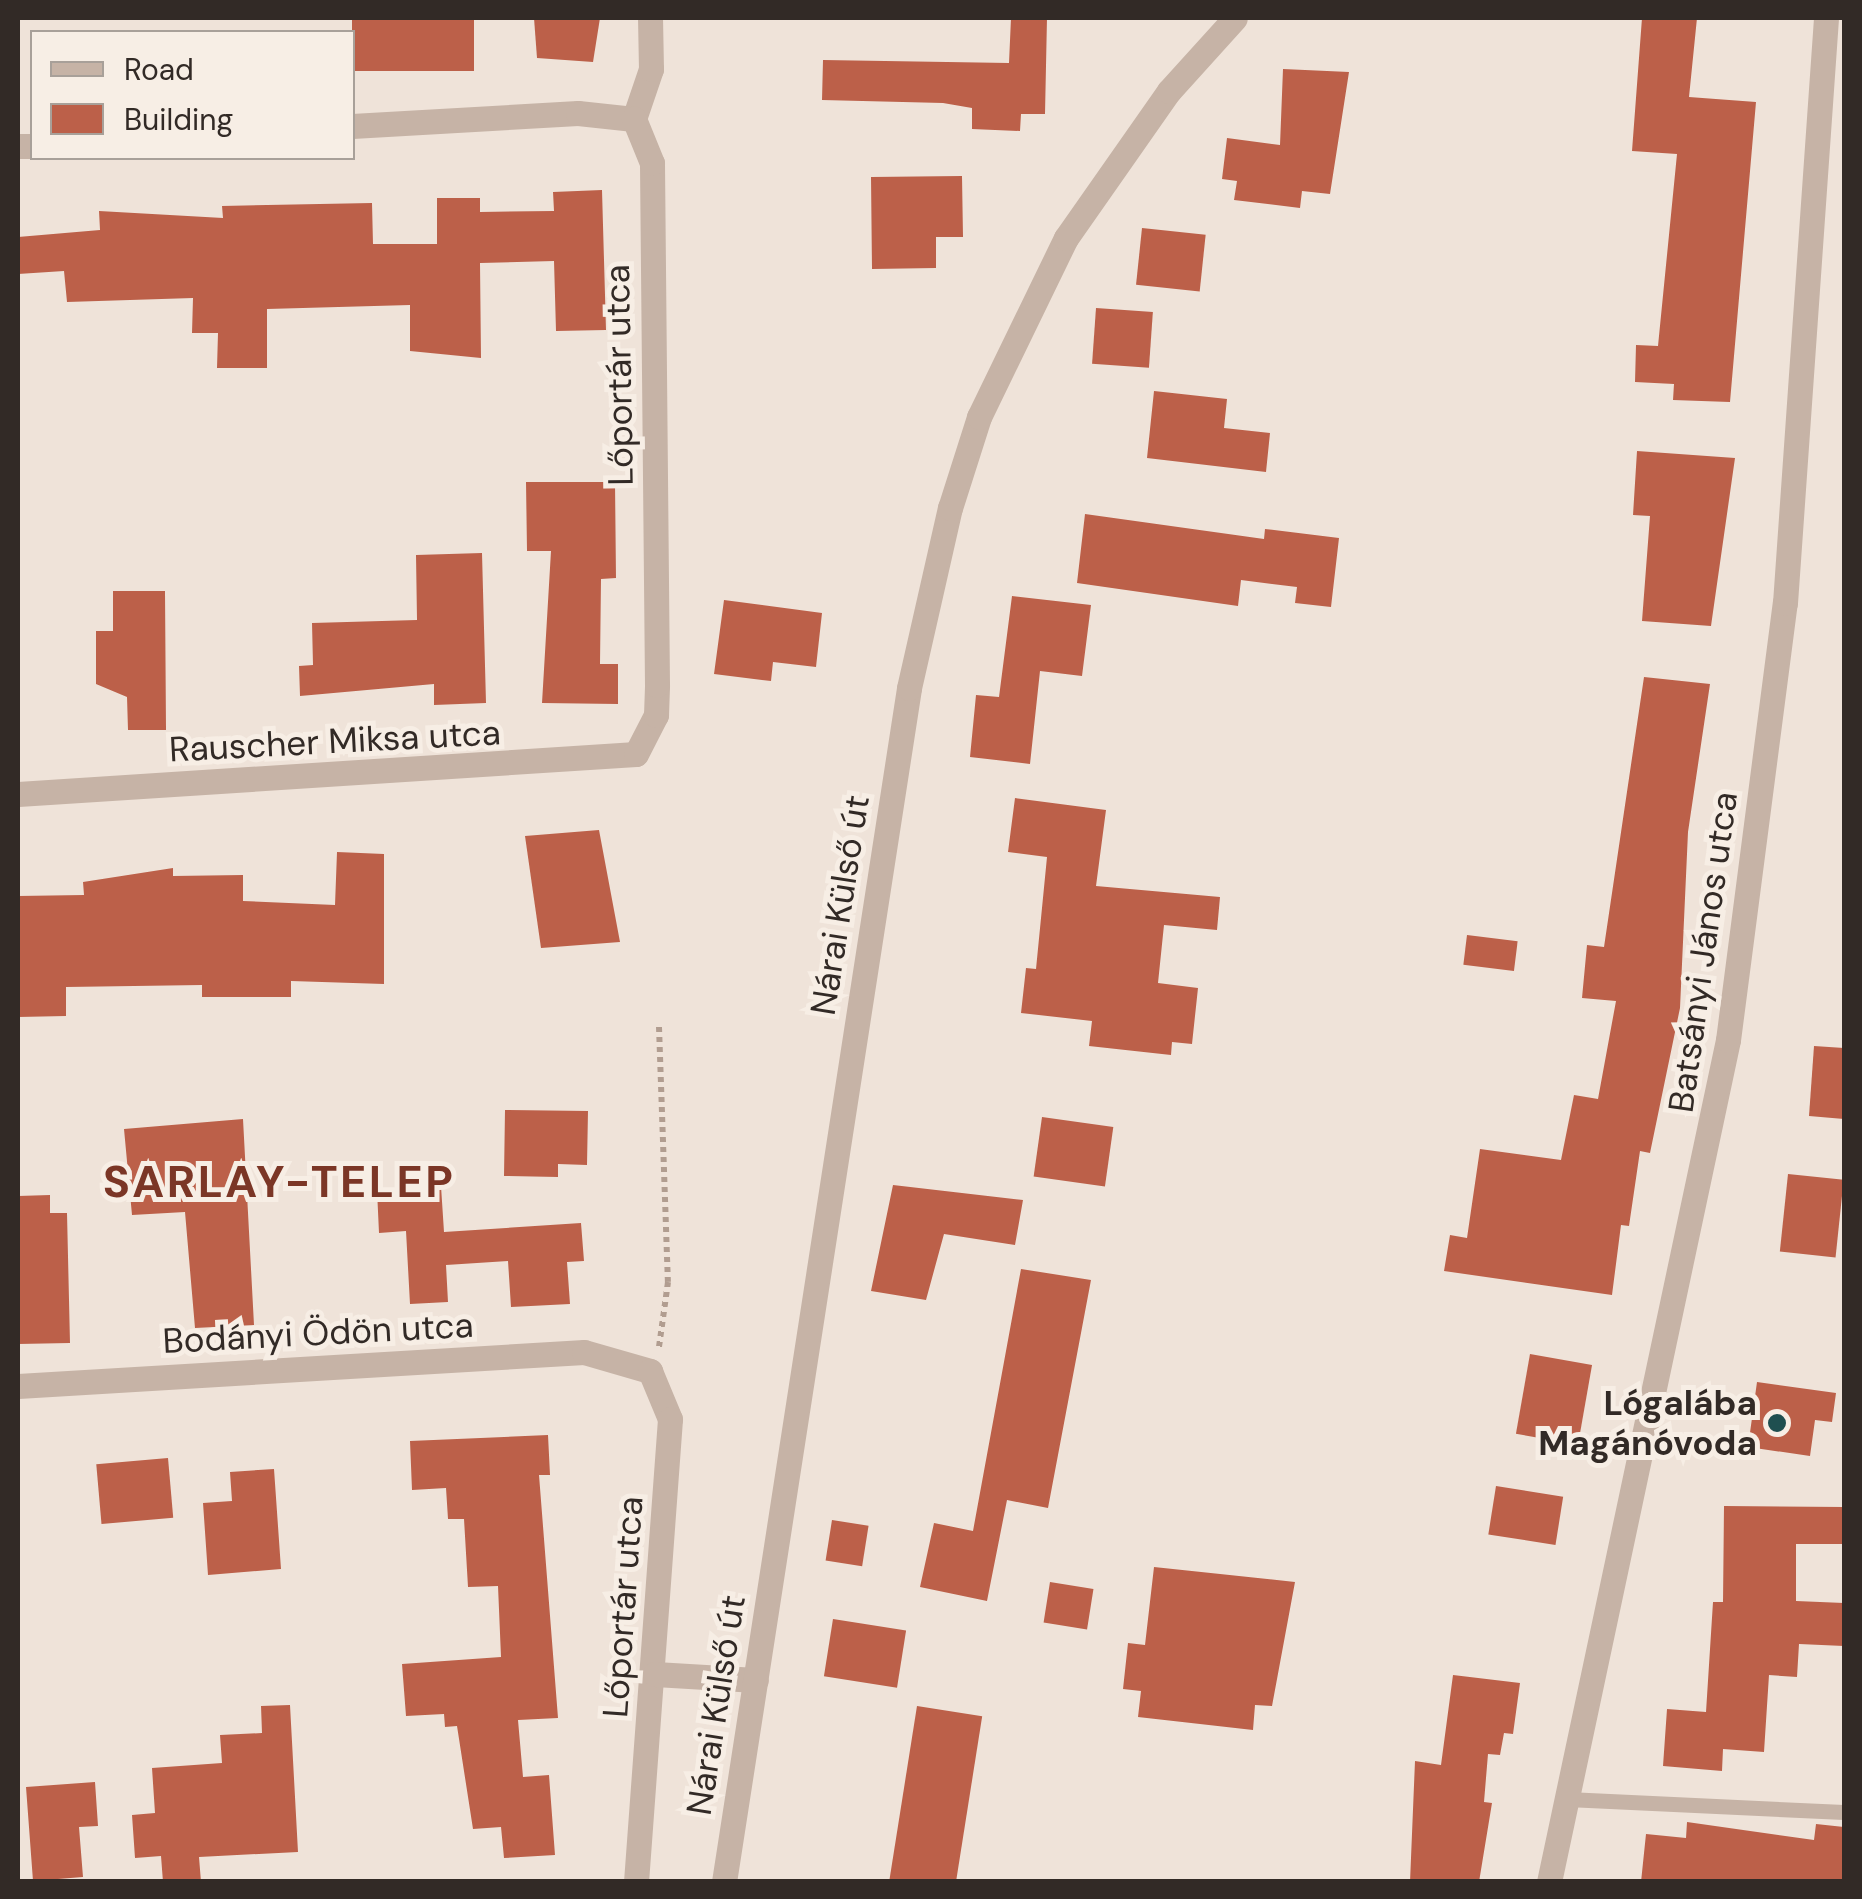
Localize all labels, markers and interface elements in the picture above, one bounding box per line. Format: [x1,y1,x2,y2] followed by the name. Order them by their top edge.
[30,30,355,160] legend
[124,50,194,89] text: Road
[124,100,233,139] text: Building
[596,264,642,486] street label: Lőportár utca
[168,711,502,771] street label: Rauscher Miksa utca
[1660,789,1746,1115] street label: Batsányi János utca
[802,792,878,1018] street label: Nárai Külső út
[103,1155,455,1209] district label: SARLAY-TELEP
[162,1304,474,1362] street label: Bodányi Ödön utca
[1538,1382,1757,1464] place label: Lógalába Magánóvoda
[1766,1412,1788,1434] marker: Lógalába Magánóvoda
[594,1495,652,1719] street label: Lőportár utca
[678,1592,754,1818] street label: Nárai Külső út

